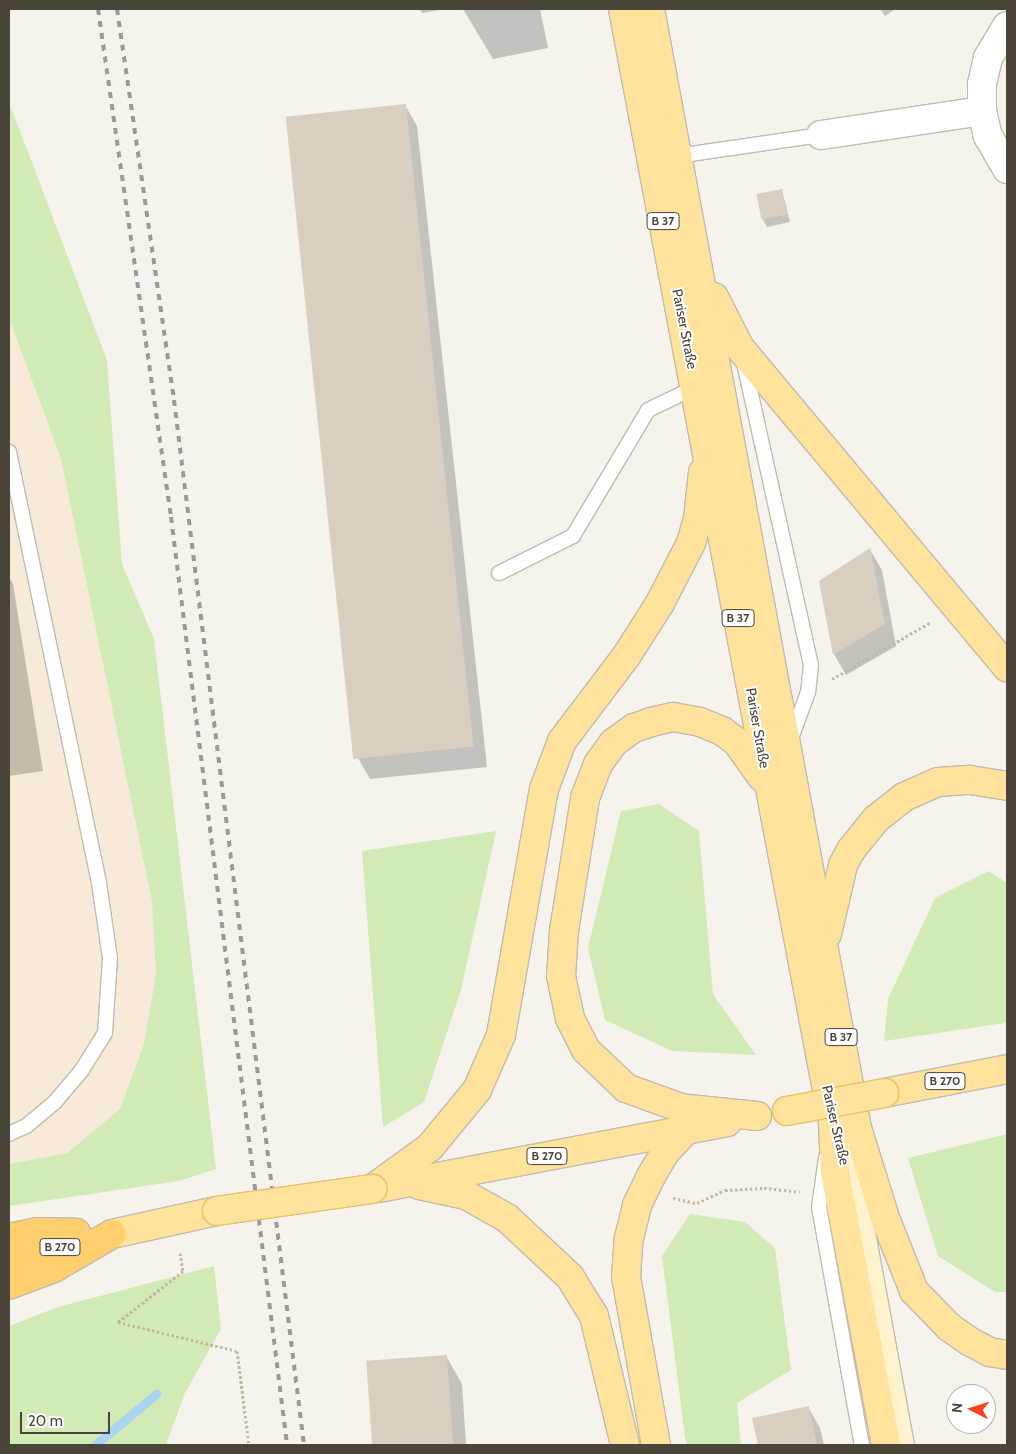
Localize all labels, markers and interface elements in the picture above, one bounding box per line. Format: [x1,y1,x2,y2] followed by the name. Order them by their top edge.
[646,212,680,230] road number: B 37
[669,287,701,371] street label: Pariser Straße
[720,608,756,628] road number: B 37
[743,686,773,770] street label: Pariser Straße
[824,1028,858,1046] road number: B 37
[924,1072,966,1090] road number: B 270
[819,1083,853,1167] street label: Pariser Straße
[526,1146,568,1166] road number: B 270
[39,1238,81,1256] road number: B 270
[946,1384,996,1434] north arrow
[22,1402,112,1434] scale bar
[948,1402,966,1413] text: N
[28,1412,63,1430] text: 20 m

